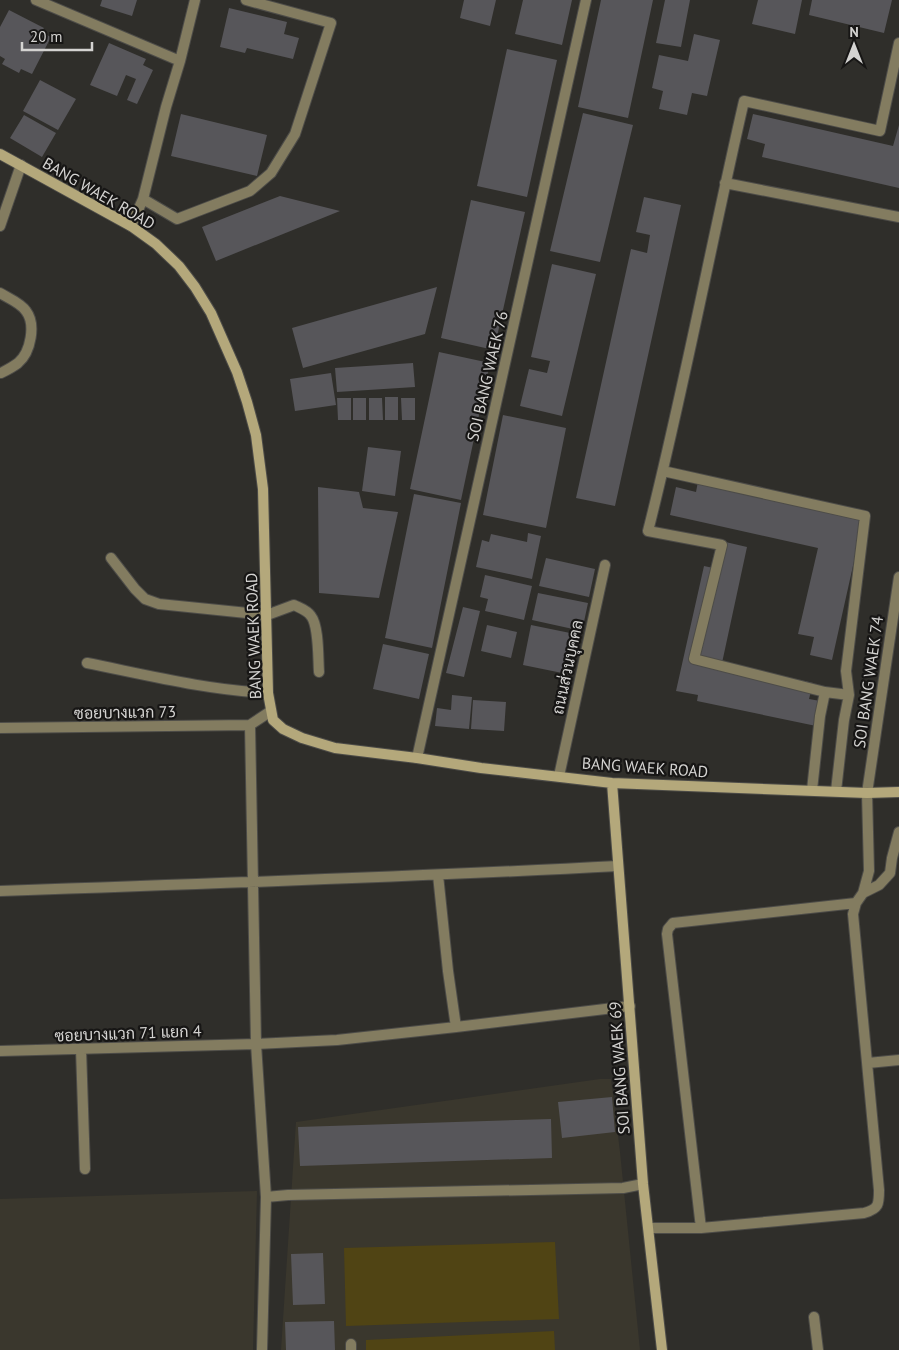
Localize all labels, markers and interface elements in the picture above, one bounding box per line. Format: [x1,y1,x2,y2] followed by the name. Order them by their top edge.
[22,20,92,52] scale bar
[829,20,879,70] north arrow
[849,23,859,41] text: N
[30,27,63,46] text: 20 m
[39,153,159,233] street label: BANG WAEK ROAD
[462,309,512,443] street label: SOI BANG WAEK 76
[241,572,265,700] street label: BANG WAEK ROAD
[849,614,887,749] street label: SOI BANG WAEK 74
[547,618,589,717] street label: ถนนส่วนบุคคล
[74,701,176,723] street label: ซอยบางแวก 73
[581,753,709,781] street label: BANG WAEK ROAD
[604,1001,634,1135] street label: SOI BANG WAEK 69
[54,1020,202,1046] street label: ซอยบางแวก 71 แยก 4

